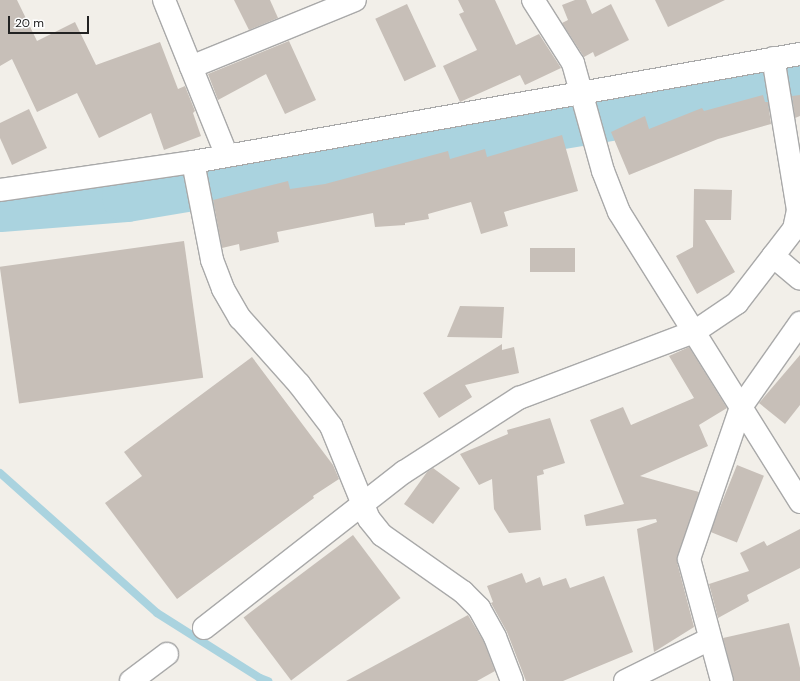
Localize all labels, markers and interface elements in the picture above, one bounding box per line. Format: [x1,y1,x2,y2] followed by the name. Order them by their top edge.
[10,8,91,34] scale bar
[15,15,44,31] text: 20 m

